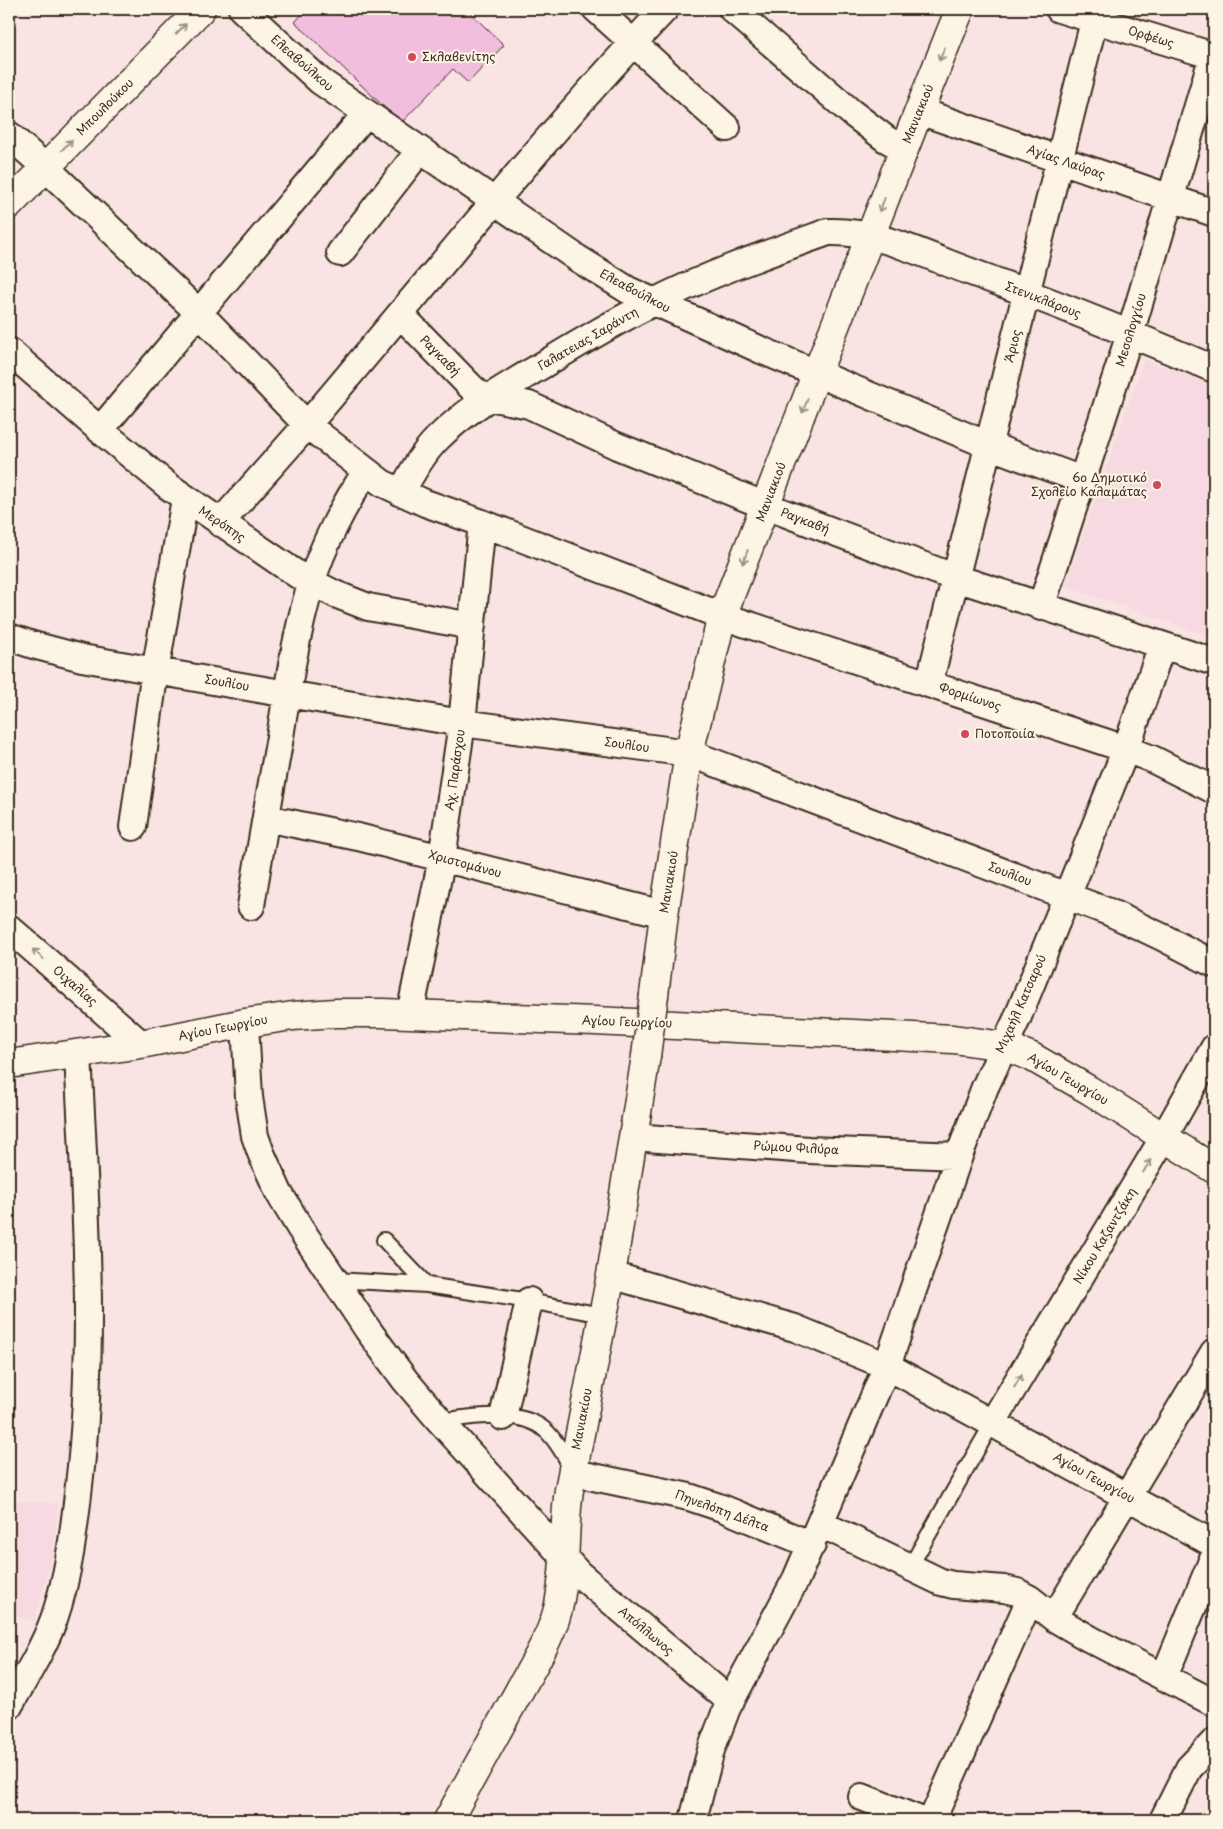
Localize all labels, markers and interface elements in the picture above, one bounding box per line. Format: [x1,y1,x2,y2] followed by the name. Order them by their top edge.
[1126,21,1177,52] street label: Ορφέως
[175,23,187,35] one-way arrow
[267,30,338,95] street label: Ελεαβούλκου
[937,46,946,61] one-way arrow
[422,47,496,65] place label: Σκλαβενίτης
[406,51,418,63] marker: Σκλαβενίτης
[72,74,137,139] street label: Μπουλούκου
[897,81,937,146] street label: Μανιακιού
[61,139,73,151] one-way arrow
[1025,139,1108,183] street label: Αγίας Λαύρας
[877,197,886,212] one-way arrow
[597,264,674,316] street label: Ελεαβούλκου
[1003,276,1084,322] street label: Στενικλάρους
[1110,291,1150,369] street label: Μεσολογγίου
[534,302,641,374] street label: Γαλατειας Σαράντη
[999,327,1025,364] street label: Άριος
[416,331,465,380] street label: Ραγκαβή
[800,398,809,413] one-way arrow
[750,459,790,524] street label: Μανιακιού
[1031,468,1147,500] place label: 6ο Δημοτικό Σχολείο Καλαμάτας
[1151,479,1163,491] marker: 6ο Δημοτικό Σχολείο Καλαμάτας
[196,501,250,545] street label: Μερόπης
[778,503,833,538] street label: Ραγκαβή
[740,549,750,564] one-way arrow
[203,669,251,695] street label: Σουλίου
[937,677,1004,715] street label: Φορμίωνος
[975,724,1035,742] place label: Ποτοποιία
[439,728,469,812] street label: Αχ. Παράσχου
[959,728,971,740] marker: Ποτοποιία
[603,732,651,756] street label: Σουλίου
[427,845,504,881] street label: Χριστομάνου
[654,849,682,914] street label: Μανιακιού
[986,857,1035,890] street label: Σουλίου
[32,948,45,960] one-way arrow
[990,951,1050,1056] street label: Μιχαήλ Κατσαρού
[49,961,102,1010] street label: Οιχαλίας
[177,1010,269,1044] street label: Αγίου Γεωργίου
[581,1010,673,1032] street label: Αγίου Γεωργίου
[1025,1048,1112,1109] street label: Αγίου Γεωργίου
[753,1136,839,1158] street label: Ρώμου Φιλύρα
[1142,1159,1152,1173] one-way arrow
[1068,1184,1140,1287] street label: Νίκου Καζαντζάκη
[1014,1374,1024,1388] one-way arrow
[566,1386,596,1451] street label: Μανιακίου
[1051,1447,1139,1507] street label: Αγίου Γεωργίου
[673,1485,772,1535] street label: Πηνελόπη Δέλτα
[615,1602,678,1659] street label: Απόλλωνος

